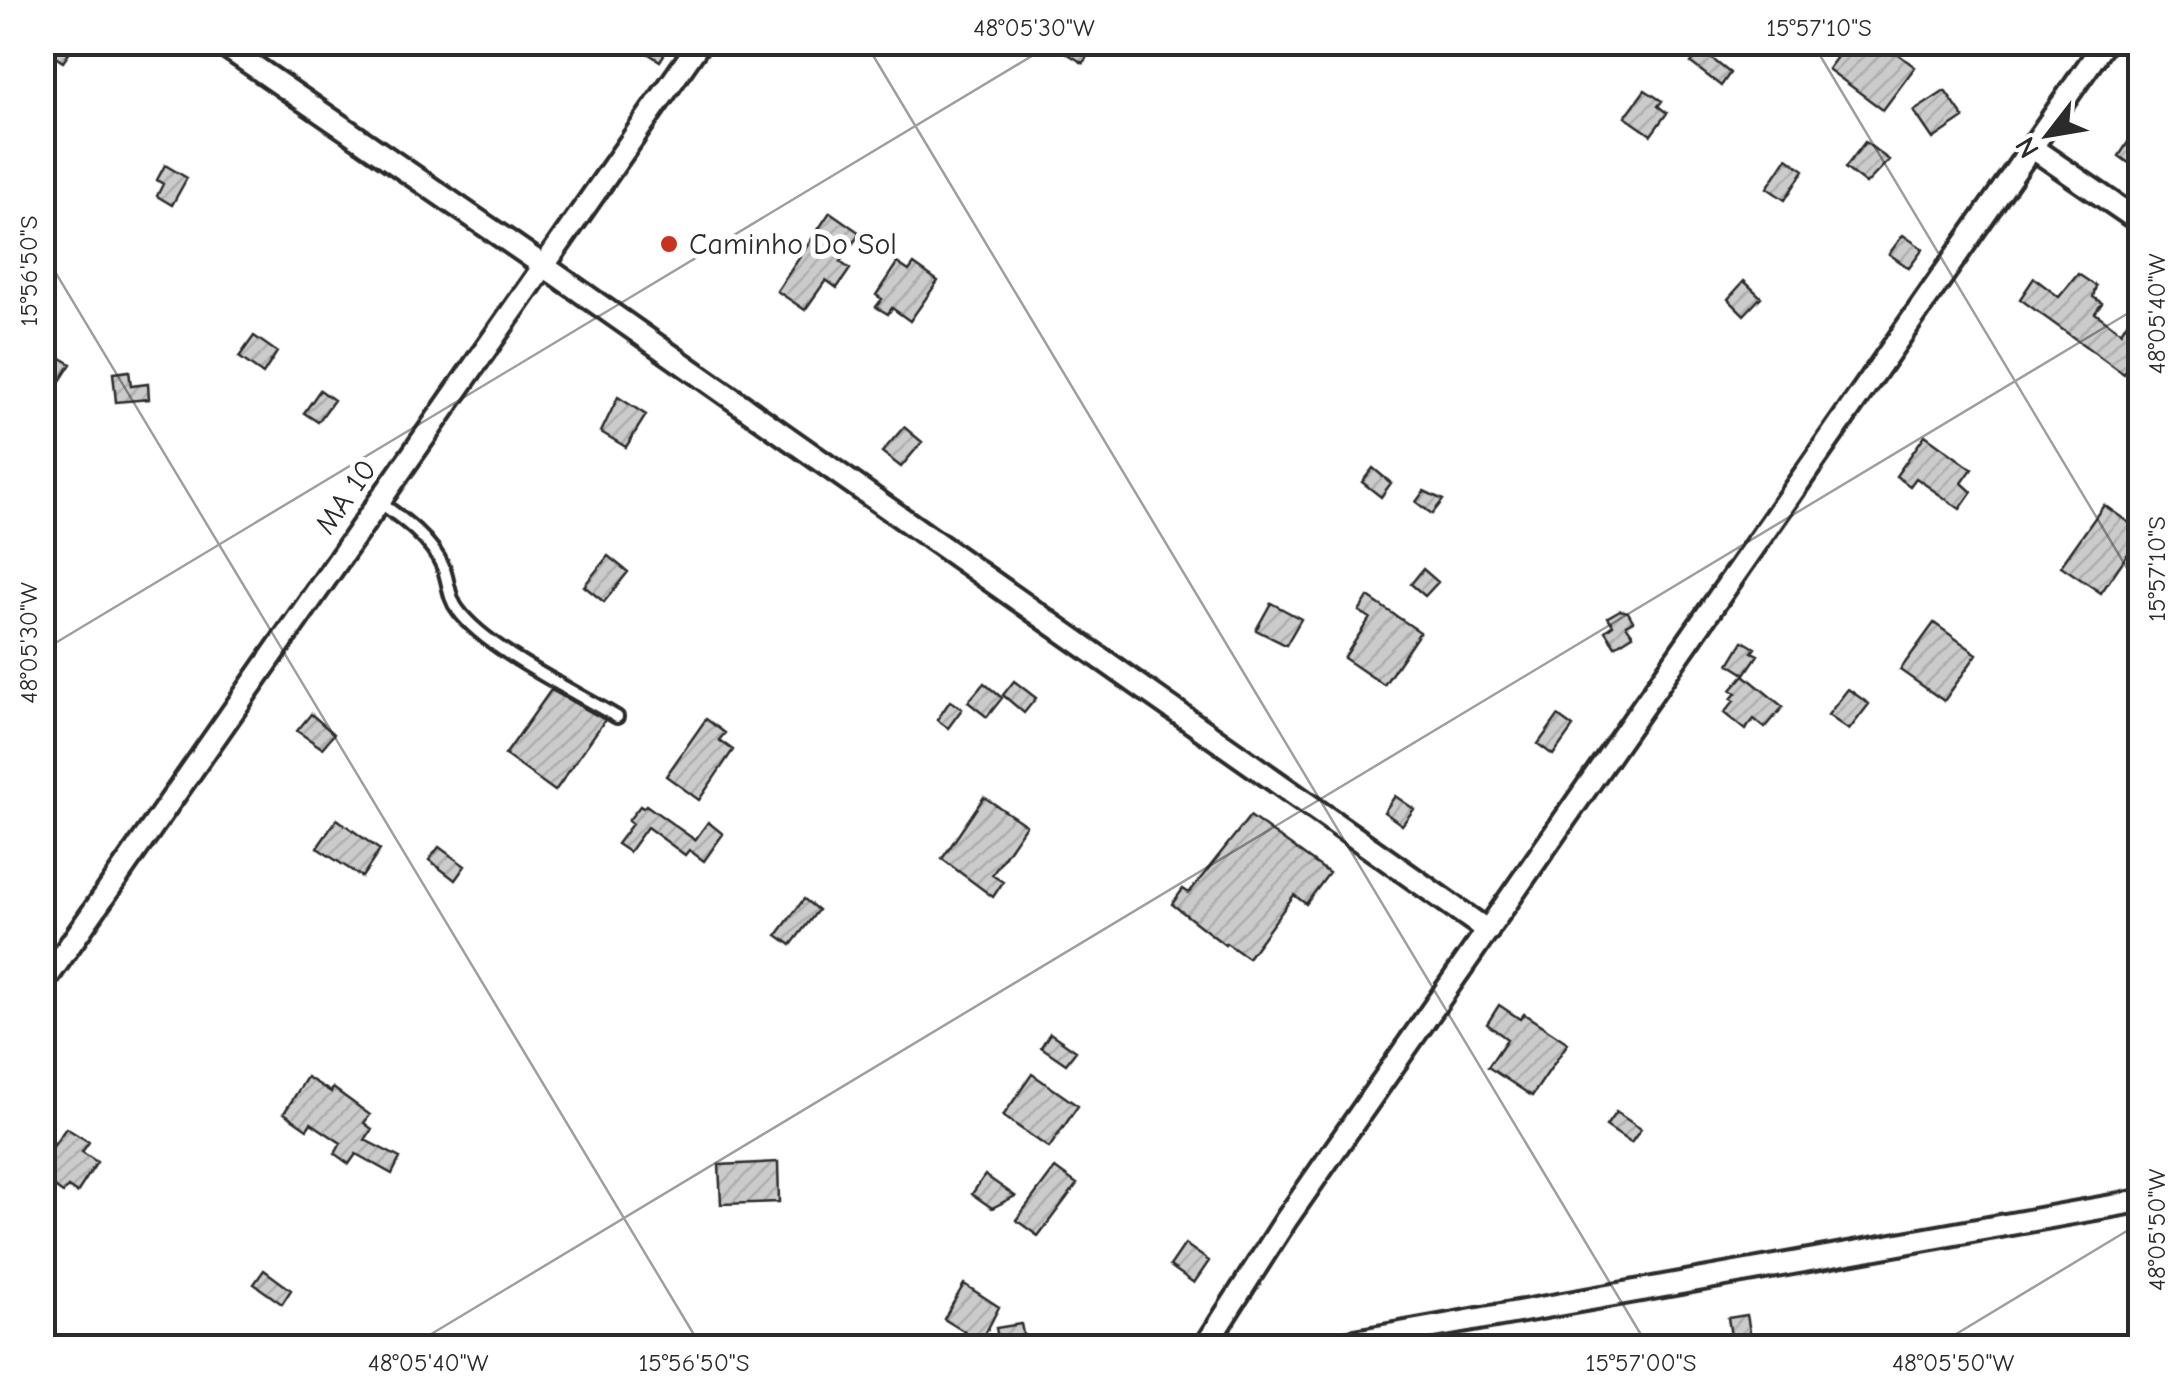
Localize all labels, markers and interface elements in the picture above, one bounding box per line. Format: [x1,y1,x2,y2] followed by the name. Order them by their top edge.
[973,13,1095,42] text: 48°05'30"W
[1766,13,1872,42] text: 15°57'10"S
[1998,85,2098,185] north arrow
[2009,131,2046,163] text: N
[14,215,43,327] text: 15°56'50"S
[689,227,897,262] place label: Caminho Do Sol
[658,233,680,255] marker: Caminho Do Sol
[2142,253,2171,374] text: 48°05'40"W
[308,453,384,541] street label: MA 10
[2142,516,2171,622] text: 15°57'10"S
[14,582,43,704] text: 48°05'30"W
[2142,1169,2171,1291] text: 48°05'50"W
[368,1348,489,1377] text: 48°05'40"W
[638,1348,750,1377] text: 15°56'50"S
[1585,1348,1697,1377] text: 15°57'00"S
[1892,1348,2014,1377] text: 48°05'50"W

